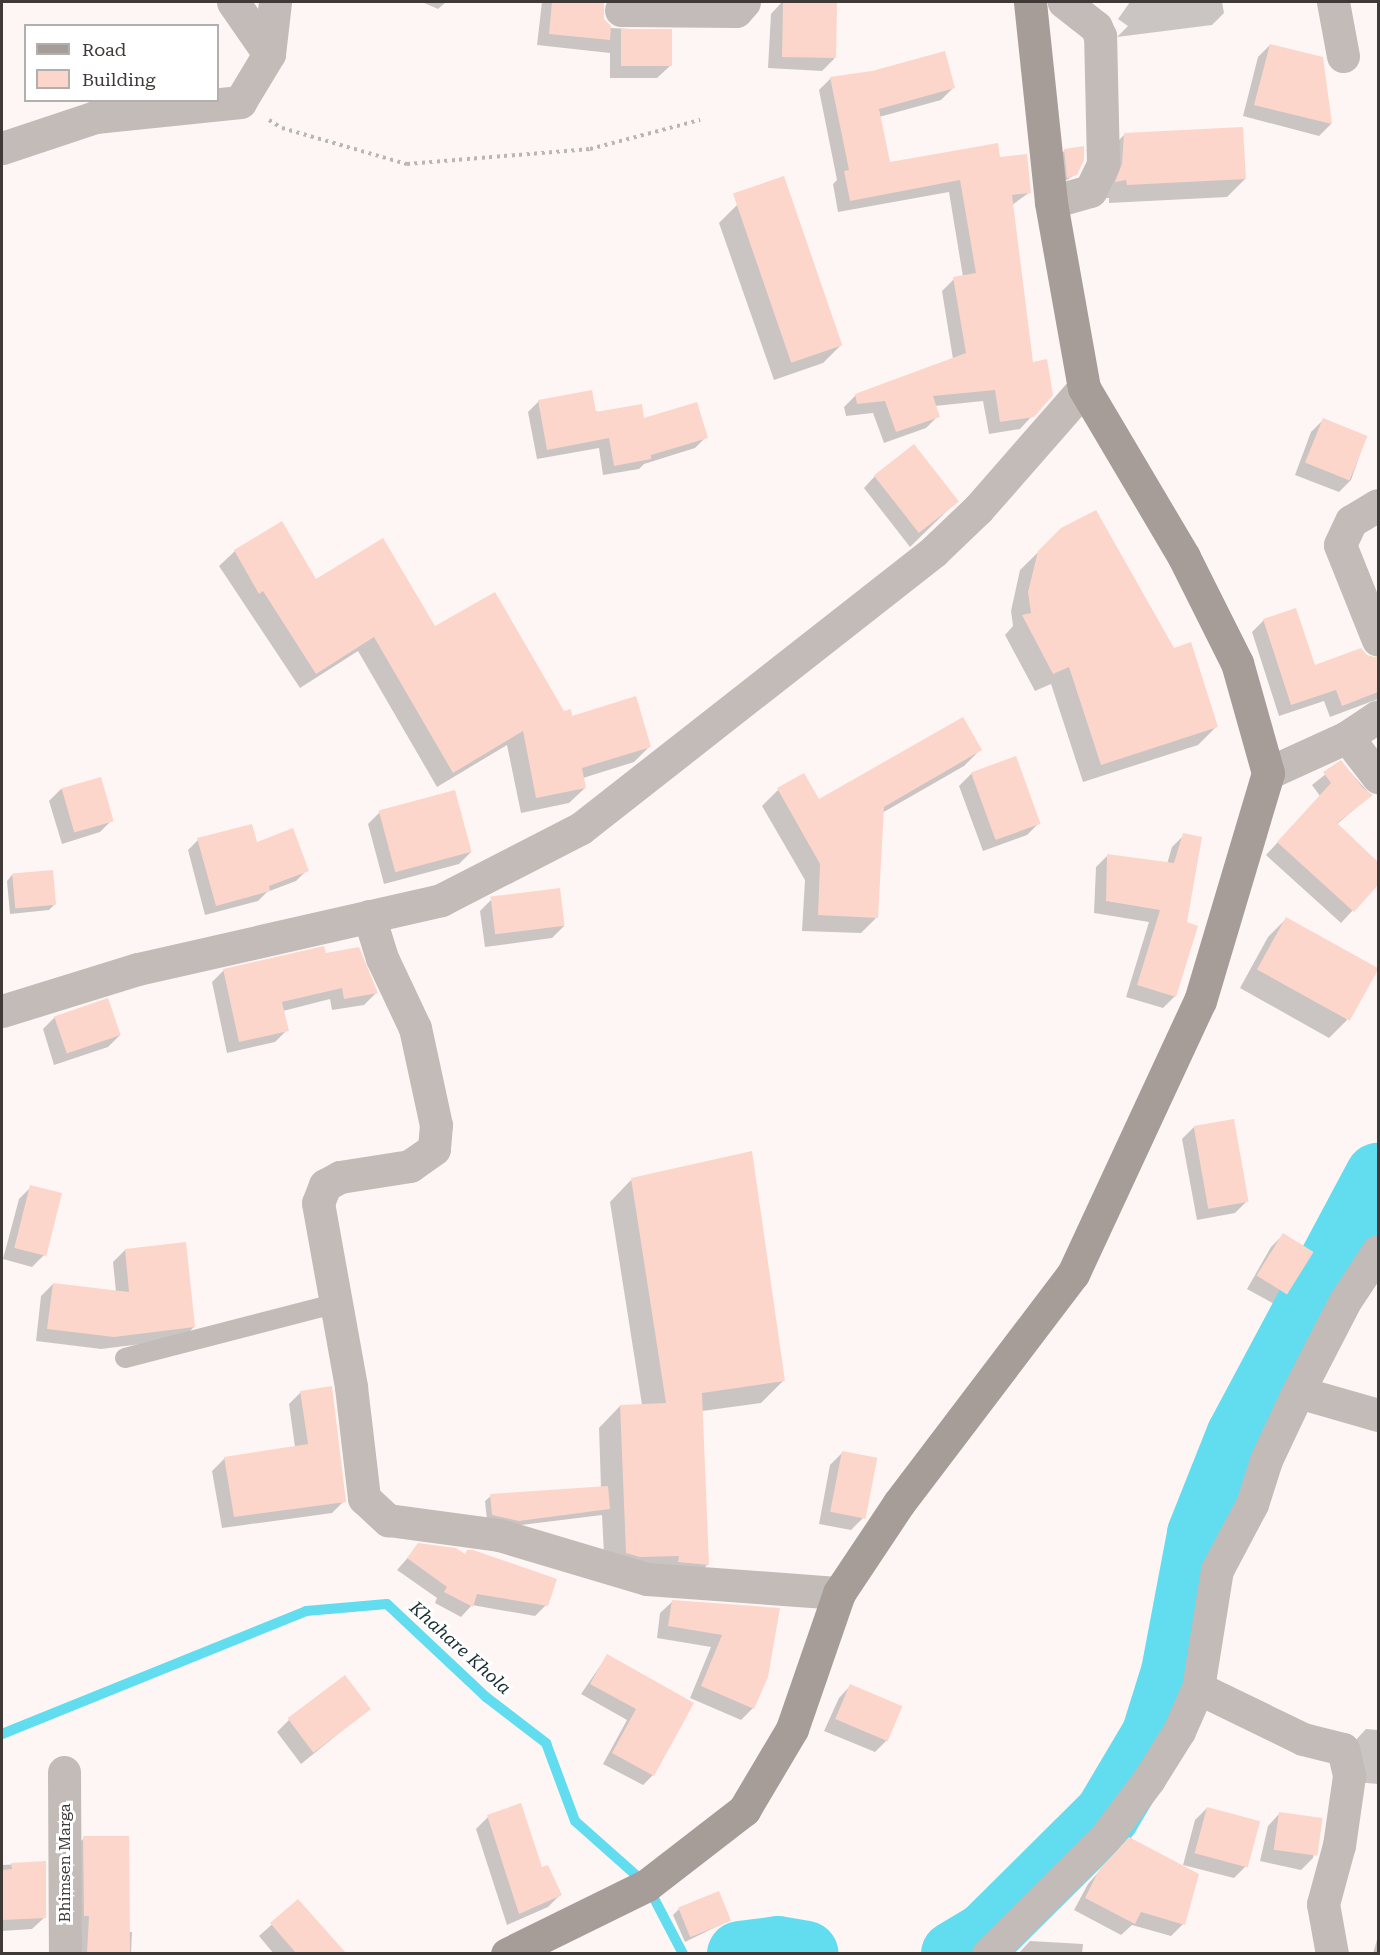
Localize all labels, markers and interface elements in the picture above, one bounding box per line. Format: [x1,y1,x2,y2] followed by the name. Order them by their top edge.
[24,24,219,102] legend
[82,39,126,60] text: Road
[82,69,156,90] text: Building
[405,1597,515,1699] water label: Khahare Khola
[55,1803,75,1923] street label: Bhimsen Marga

